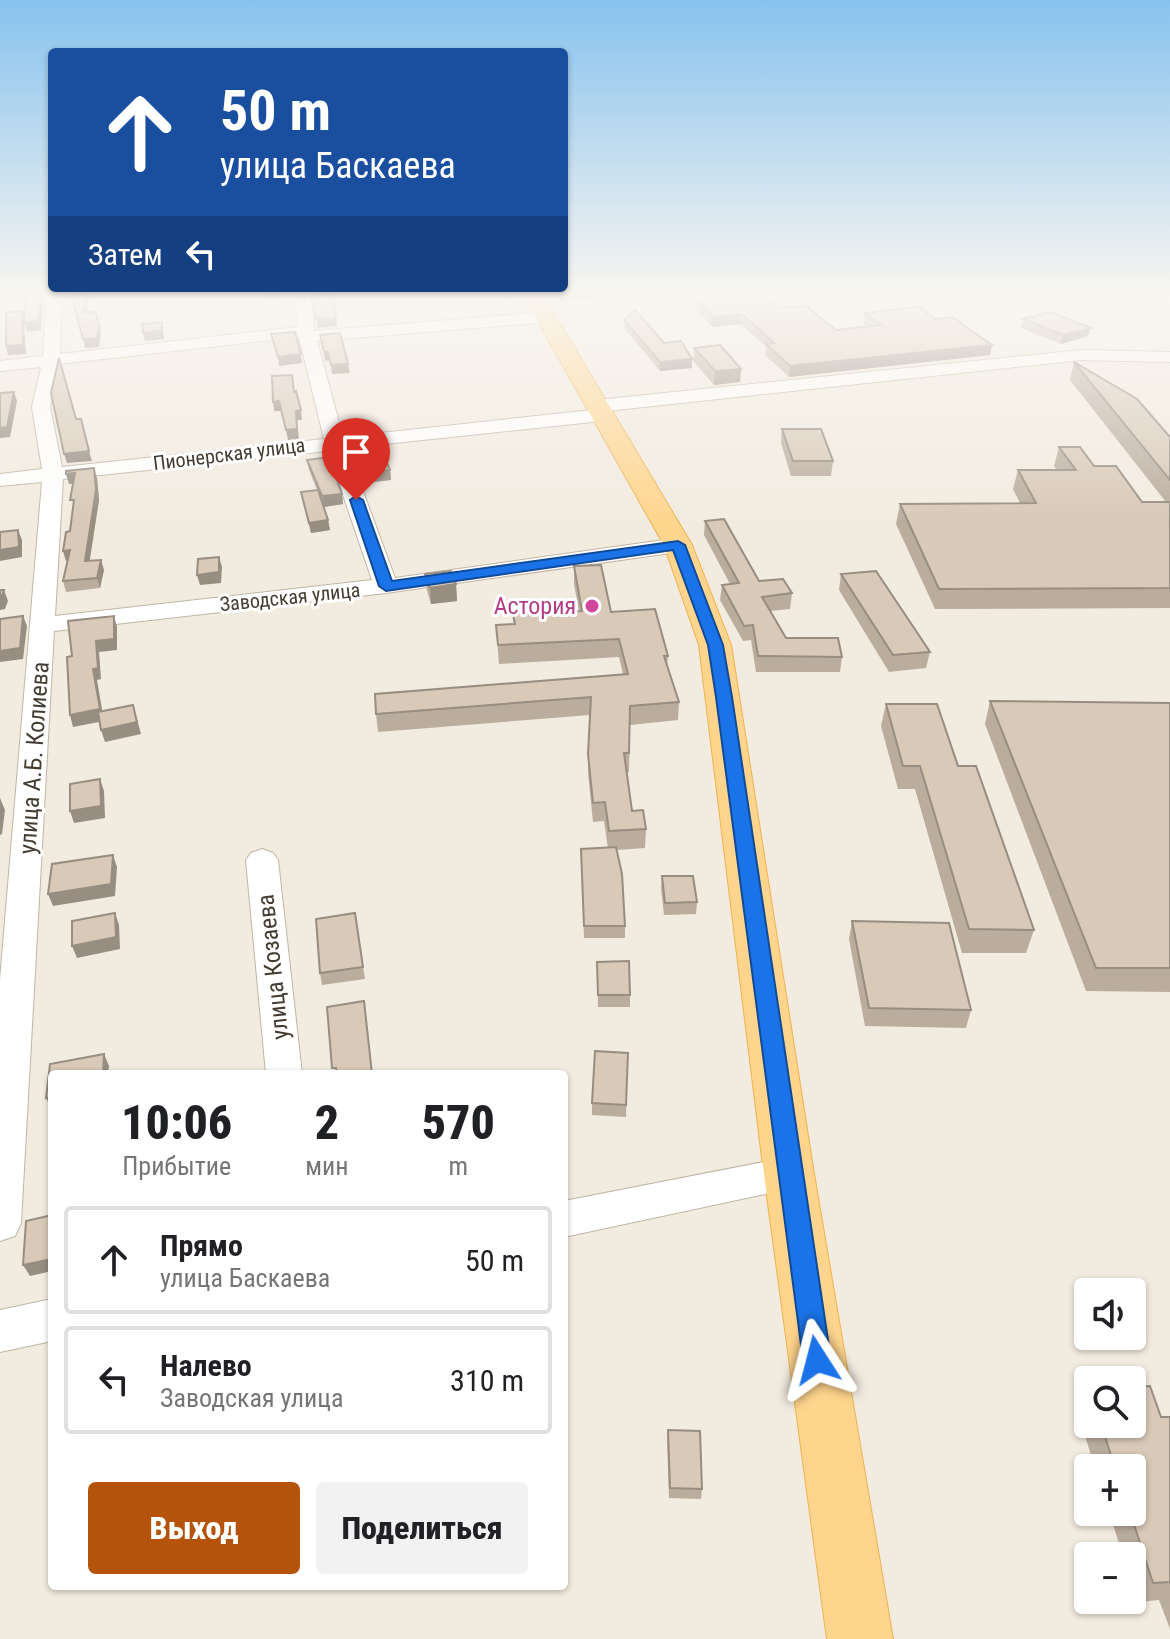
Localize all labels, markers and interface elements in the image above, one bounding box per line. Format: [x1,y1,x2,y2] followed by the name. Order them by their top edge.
[220,78,331,144] text: 50 m
[88,80,192,184] icon: ahead
[220,145,456,187] text: улица Баскаева
[179,232,223,276] icon: left
[88,237,163,272] text: Затем
[322,418,390,500] pin
[334,430,378,474] icon: arrive
[152,433,306,475] street label: Пионерская улица
[219,578,361,616] street label: Заводская улица
[494,592,576,620] place label: Астория
[583,597,601,615] marker: Астория
[13,661,55,855] street label: улица А.Б. Колиева
[251,893,295,1041] street label: улица Козаева
[121,1094,232,1151] text: 10:06
[315,1094,339,1151] text: 2
[422,1094,495,1151] text: 570
[122,1151,231,1181] text: Прибытие
[305,1151,349,1181] text: мин
[449,1151,468,1181] text: m
[160,1228,243,1263] text: Прямо
[92,1238,136,1282] icon: ahead
[465,1243,524,1278] text: 50 m
[160,1263,330,1293] text: улица Баскаева
[1074,1278,1146,1614] map controls
[1074,1278,1146,1350] button: sound
[775,1318,859,1402] position arrow
[160,1348,252,1383] text: Налево
[92,1358,136,1402] icon: left
[450,1363,524,1398] text: 310 m
[1074,1366,1146,1438] button: search
[160,1383,343,1413] text: Заводская улица
[1074,1454,1146,1526] button: +
[88,1482,300,1574] button: Выход
[316,1482,528,1574] button: Поделиться
[1074,1542,1146,1614] button: −

